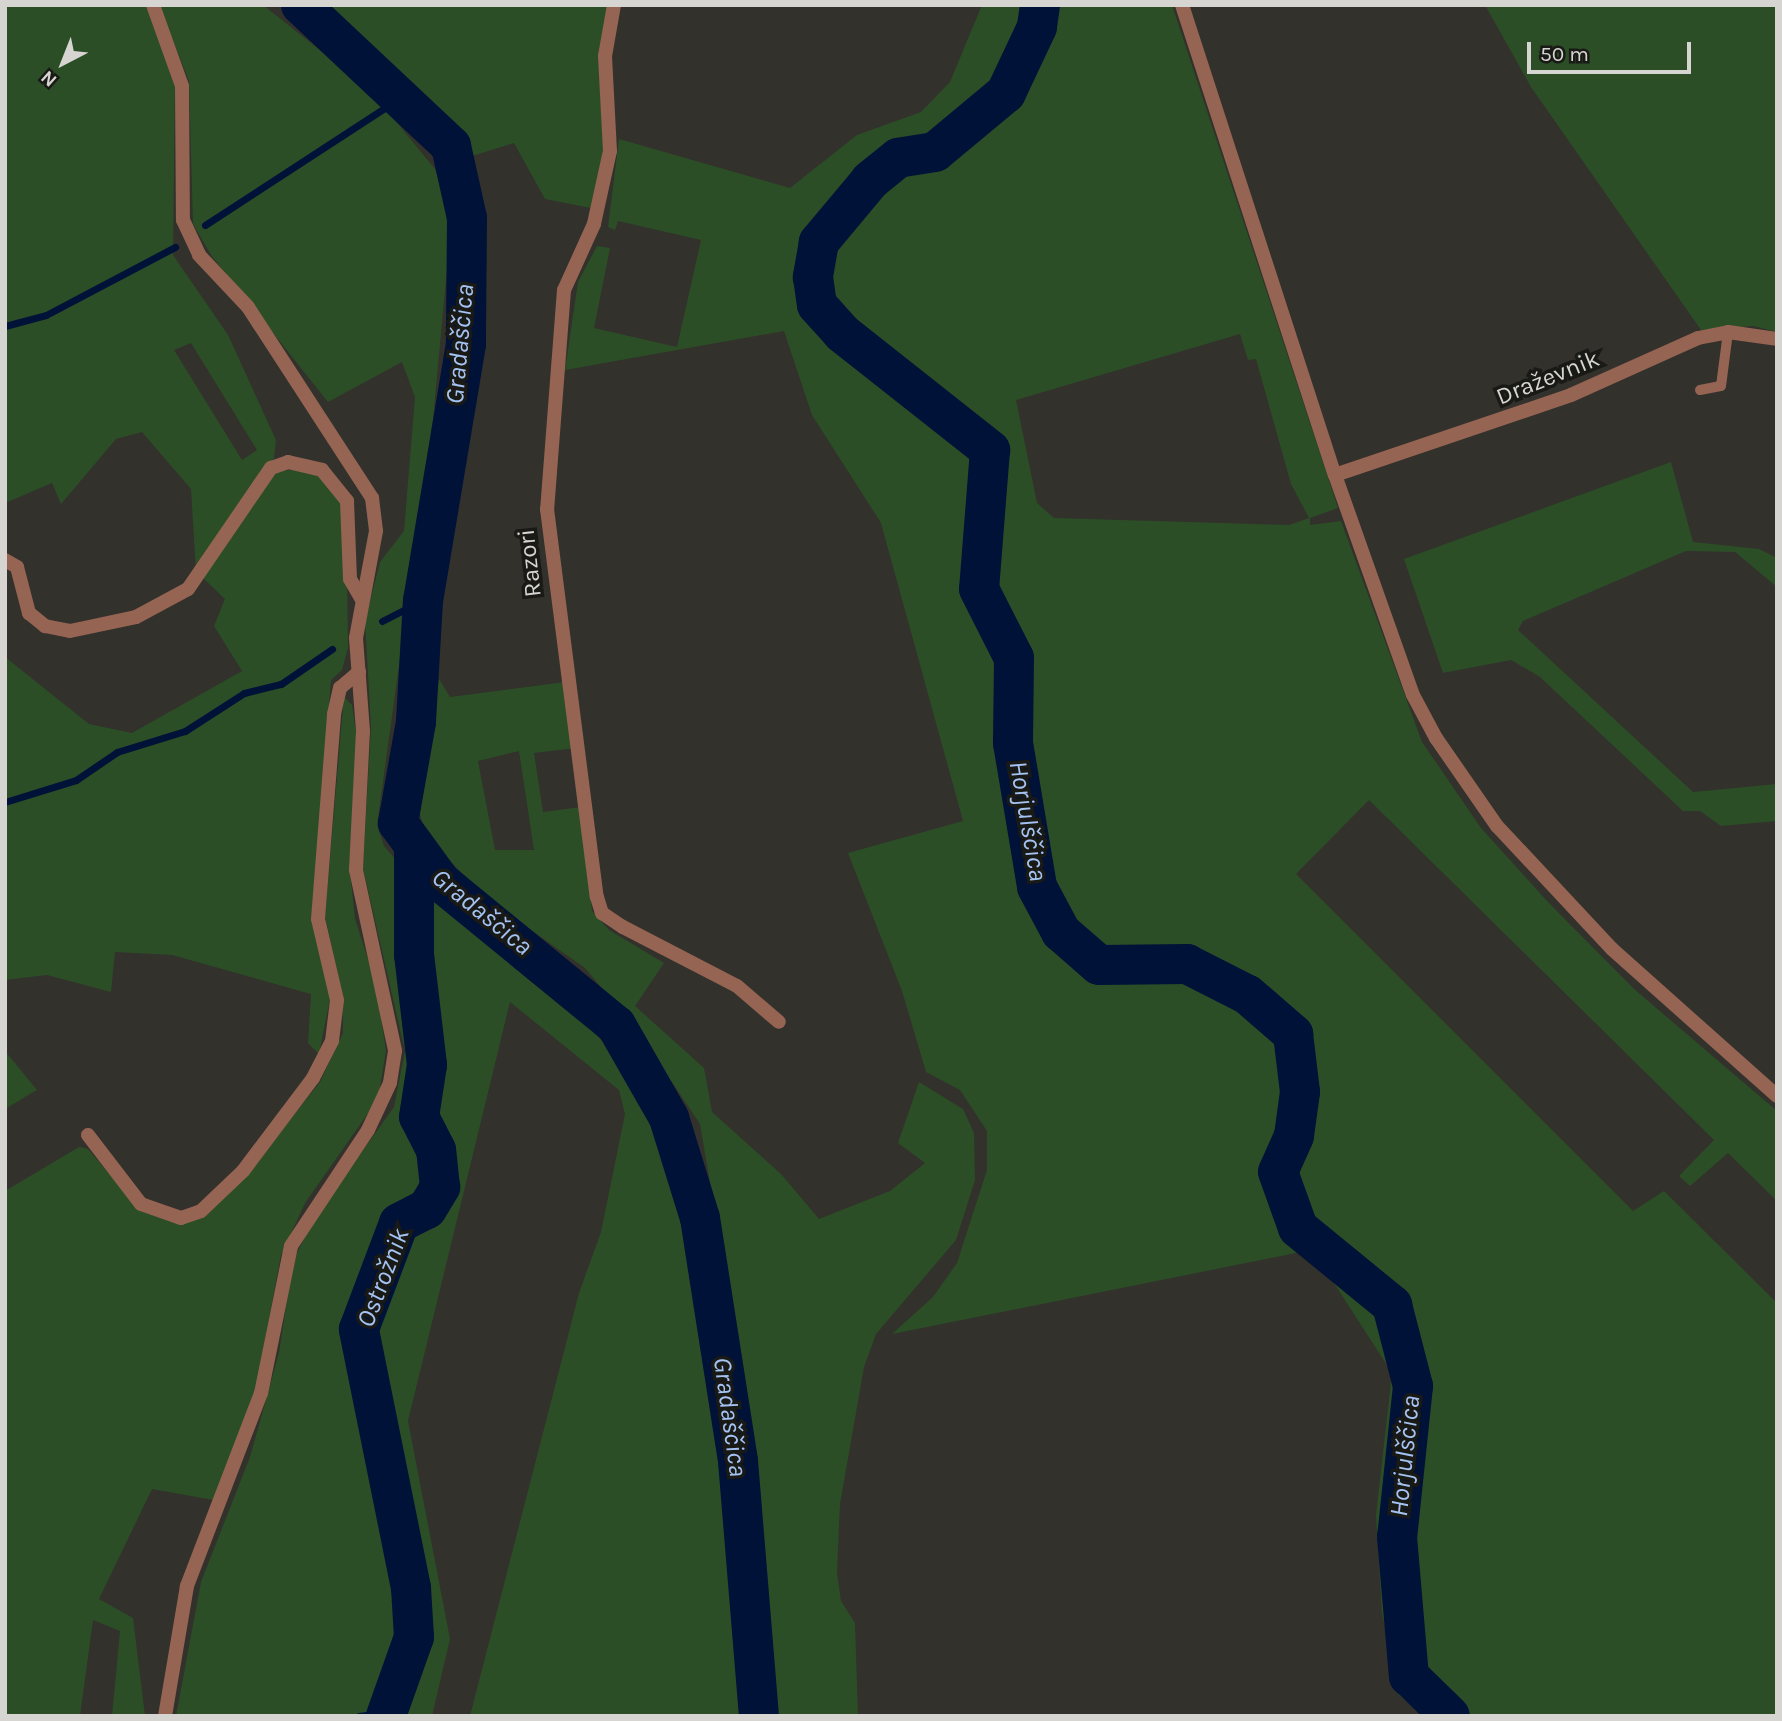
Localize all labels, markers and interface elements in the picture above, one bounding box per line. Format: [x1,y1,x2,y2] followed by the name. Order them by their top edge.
[28,28,98,98] north arrow
[1530,28,1694,72] scale bar
[1540,42,1589,66] text: 50 m
[37,66,61,91] text: N
[439,283,481,405] water label: Gradaščica
[1492,344,1604,412] street label: Draževnik
[512,528,548,598] street label: Razori
[1002,758,1054,884] water label: Horjulščica
[425,862,539,962] water label: Gradaščica
[350,1224,416,1332] water label: Ostrožnik
[706,1355,754,1479] water label: Gradaščica
[1383,1394,1427,1518] water label: Horjulščica

